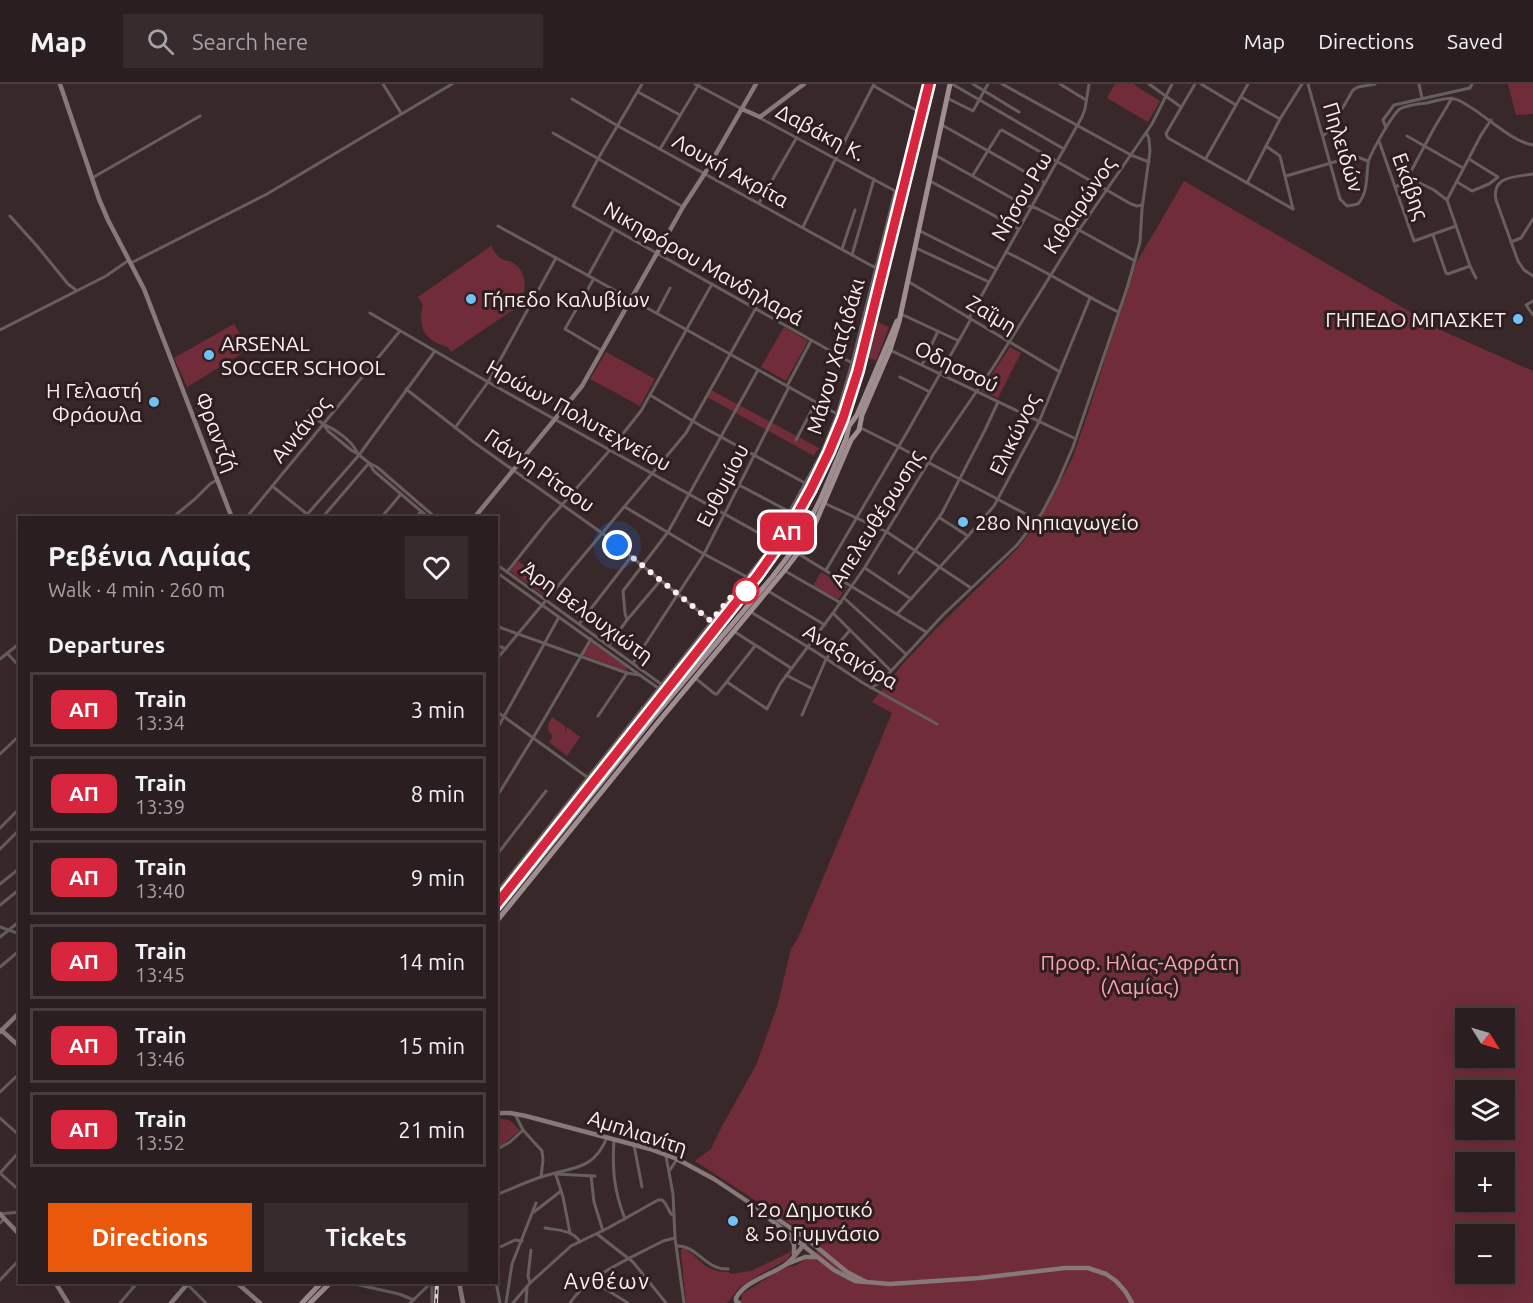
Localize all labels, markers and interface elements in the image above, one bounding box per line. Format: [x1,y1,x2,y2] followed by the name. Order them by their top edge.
[123,14,543,68] search box
[144,25,177,58] icon: search
[30,26,87,57] text: Map
[192,29,308,54] text: Search here
[1244,29,1285,53] text: Map
[1318,29,1414,53] text: Directions
[1447,29,1503,53] text: Saved
[772,99,870,165] street label: Δαβάκη Κ.
[1319,99,1369,195] street label: Πηλειδών
[669,128,794,212] street label: Λουκή Ακρίτα
[986,147,1056,245] street label: Νήσου Ρω
[1388,149,1434,223] street label: Εκάβης
[1038,152,1120,258] street label: Κιθαιρώνος
[600,196,809,330] street label: Νικηφόρου Μανδηλαρά
[801,275,869,437] street label: Μάνου Χατζιδάκι
[483,287,649,311] place label: Γήπεδο Καλυβίων
[963,290,1021,338] street label: Ζαΐμη
[464,292,478,306] marker: Γήπεδο Καλυβίων
[1325,307,1506,331] place label: ΓΗΠΕΔΟ ΜΠΑΣΚΕΤ
[1511,312,1525,326] marker: ΓΗΠΕΔΟ ΜΠΑΣΚΕΤ
[221,331,386,379] place label: ARSENAL SOCCER SCHOOL
[911,335,1003,397] street label: Οδησσού
[202,348,216,362] marker: ARSENAL SOCCER SCHOOL
[483,354,675,476] street label: Ηρώων Πολυτεχνείου
[46,378,142,426] place label: Η Γελαστή Φράουλα
[191,389,243,475] street label: Φραντζή
[984,389,1044,479] street label: Ελικώνος
[265,391,335,467] street label: Αινιάνος
[147,395,161,409] marker: Η Γελαστή Φράουλα
[481,423,599,517] street label: Γιάννη Ρίτσου
[691,439,753,531] street label: Ευθυμίου
[824,445,928,591] street label: Απελευθέρωσης
[975,510,1139,534] place label: 28ο Νηπιαγωγείο
[760,512,814,552] line badge: ΑΠ
[956,515,970,529] marker: 28ο Νηπιαγωγείο
[772,520,802,544] text: ΑΠ
[602,530,632,560] your location
[405,536,468,599] button: heart
[48,540,251,571] text: Ρεβένια Λαμίας
[518,556,658,668] street label: Άρη Βελουχιώτη
[48,578,225,601] text: Walk · 4 min · 260 m
[733,578,759,604] unlabelled marker
[799,618,903,695] street label: Αναξαγόρα
[48,632,165,657] text: Departures
[135,686,187,711] text: Train
[69,697,99,721] text: ΑΠ
[411,697,465,722] text: 3 min
[135,711,185,734] text: 13:34
[135,770,187,795] text: Train
[69,781,99,805] text: ΑΠ
[411,781,465,806] text: 8 min
[135,795,185,818] text: 13:39
[135,854,187,879] text: Train
[69,865,99,889] text: ΑΠ
[411,865,465,890] text: 9 min
[135,879,185,902] text: 13:40
[135,938,187,963] text: Train
[69,949,99,973] text: ΑΠ
[398,949,465,974] text: 14 min
[1041,950,1239,998] park label: Προφ. Ηλίας-Αφράτη (Λαμίας)
[135,963,185,986] text: 13:45
[1455,1008,1515,1068] north arrow
[1455,1008,1515,1284] map controls
[135,1022,187,1047] text: Train
[69,1033,99,1057] text: ΑΠ
[398,1033,465,1058] text: 15 min
[135,1047,185,1070] text: 13:46
[1455,1080,1515,1140] button: layers
[585,1105,691,1159] street label: Αμπλιανίτη
[135,1106,187,1131] text: Train
[69,1117,99,1141] text: ΑΠ
[398,1117,465,1142] text: 21 min
[135,1131,185,1154] text: 13:52
[1455,1152,1515,1212] button: +
[745,1197,880,1245] place label: 12ο Δημοτικό & 5ο Γυμνάσιο
[48,1203,252,1272] button: Directions
[264,1203,468,1272] button: Tickets
[726,1214,740,1228] marker: 12ο Δημοτικό & 5ο Γυμνάσιο
[1455,1224,1515,1284] button: −
[564,1268,650,1293] district label: Ανθέων

